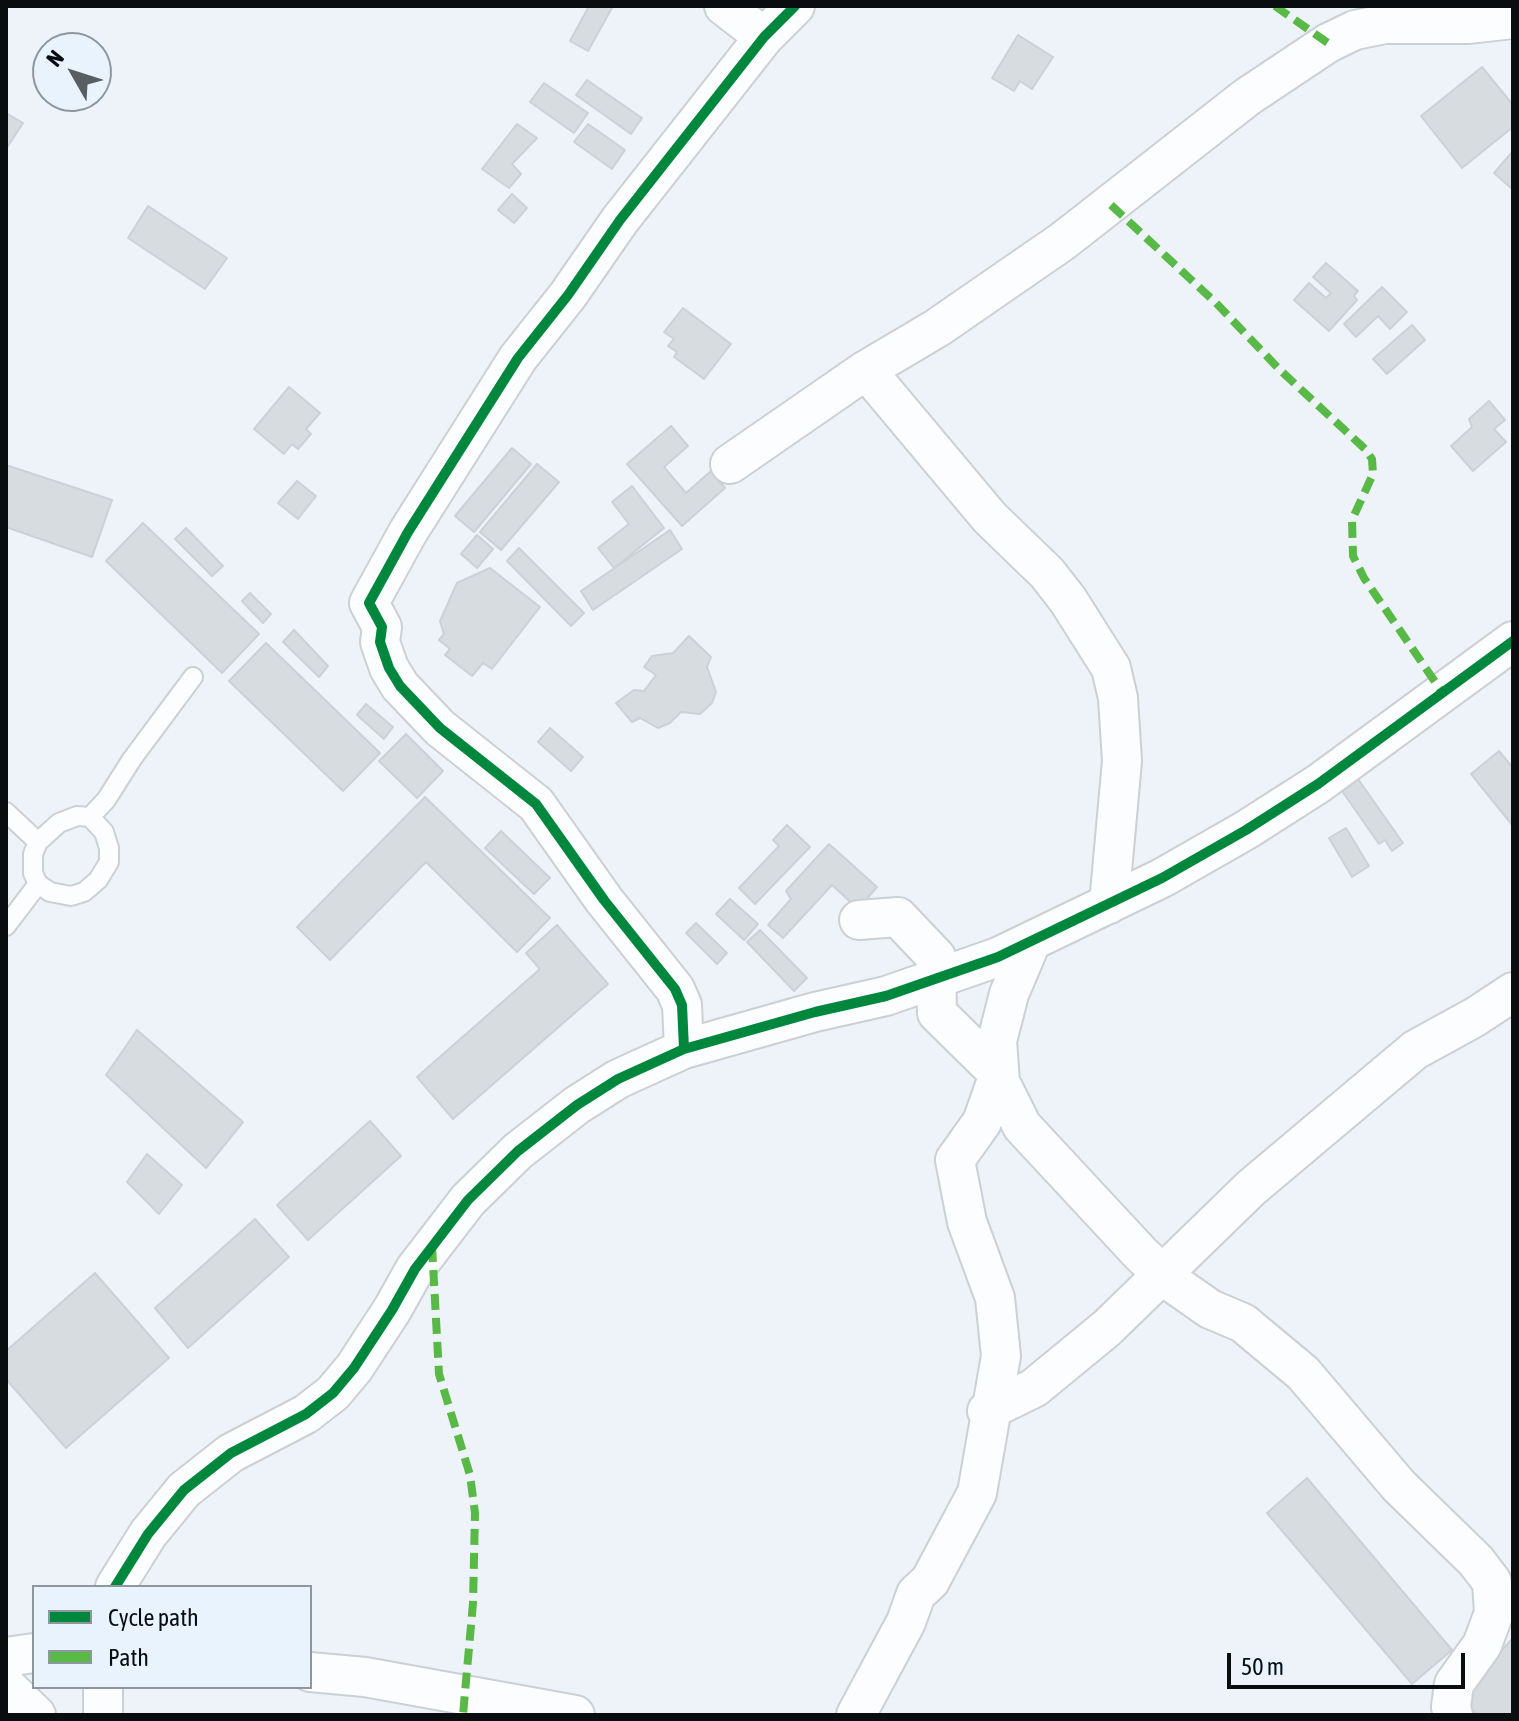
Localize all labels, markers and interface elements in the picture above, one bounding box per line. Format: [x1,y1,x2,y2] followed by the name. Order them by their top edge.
[32,32,112,112] north arrow
[41,45,69,71] text: N
[32,1585,312,1689] legend
[108,1604,199,1631] text: Cycle path
[1231,1637,1469,1687] scale bar
[108,1644,149,1671] text: Path
[1241,1653,1284,1680] text: 50 m

